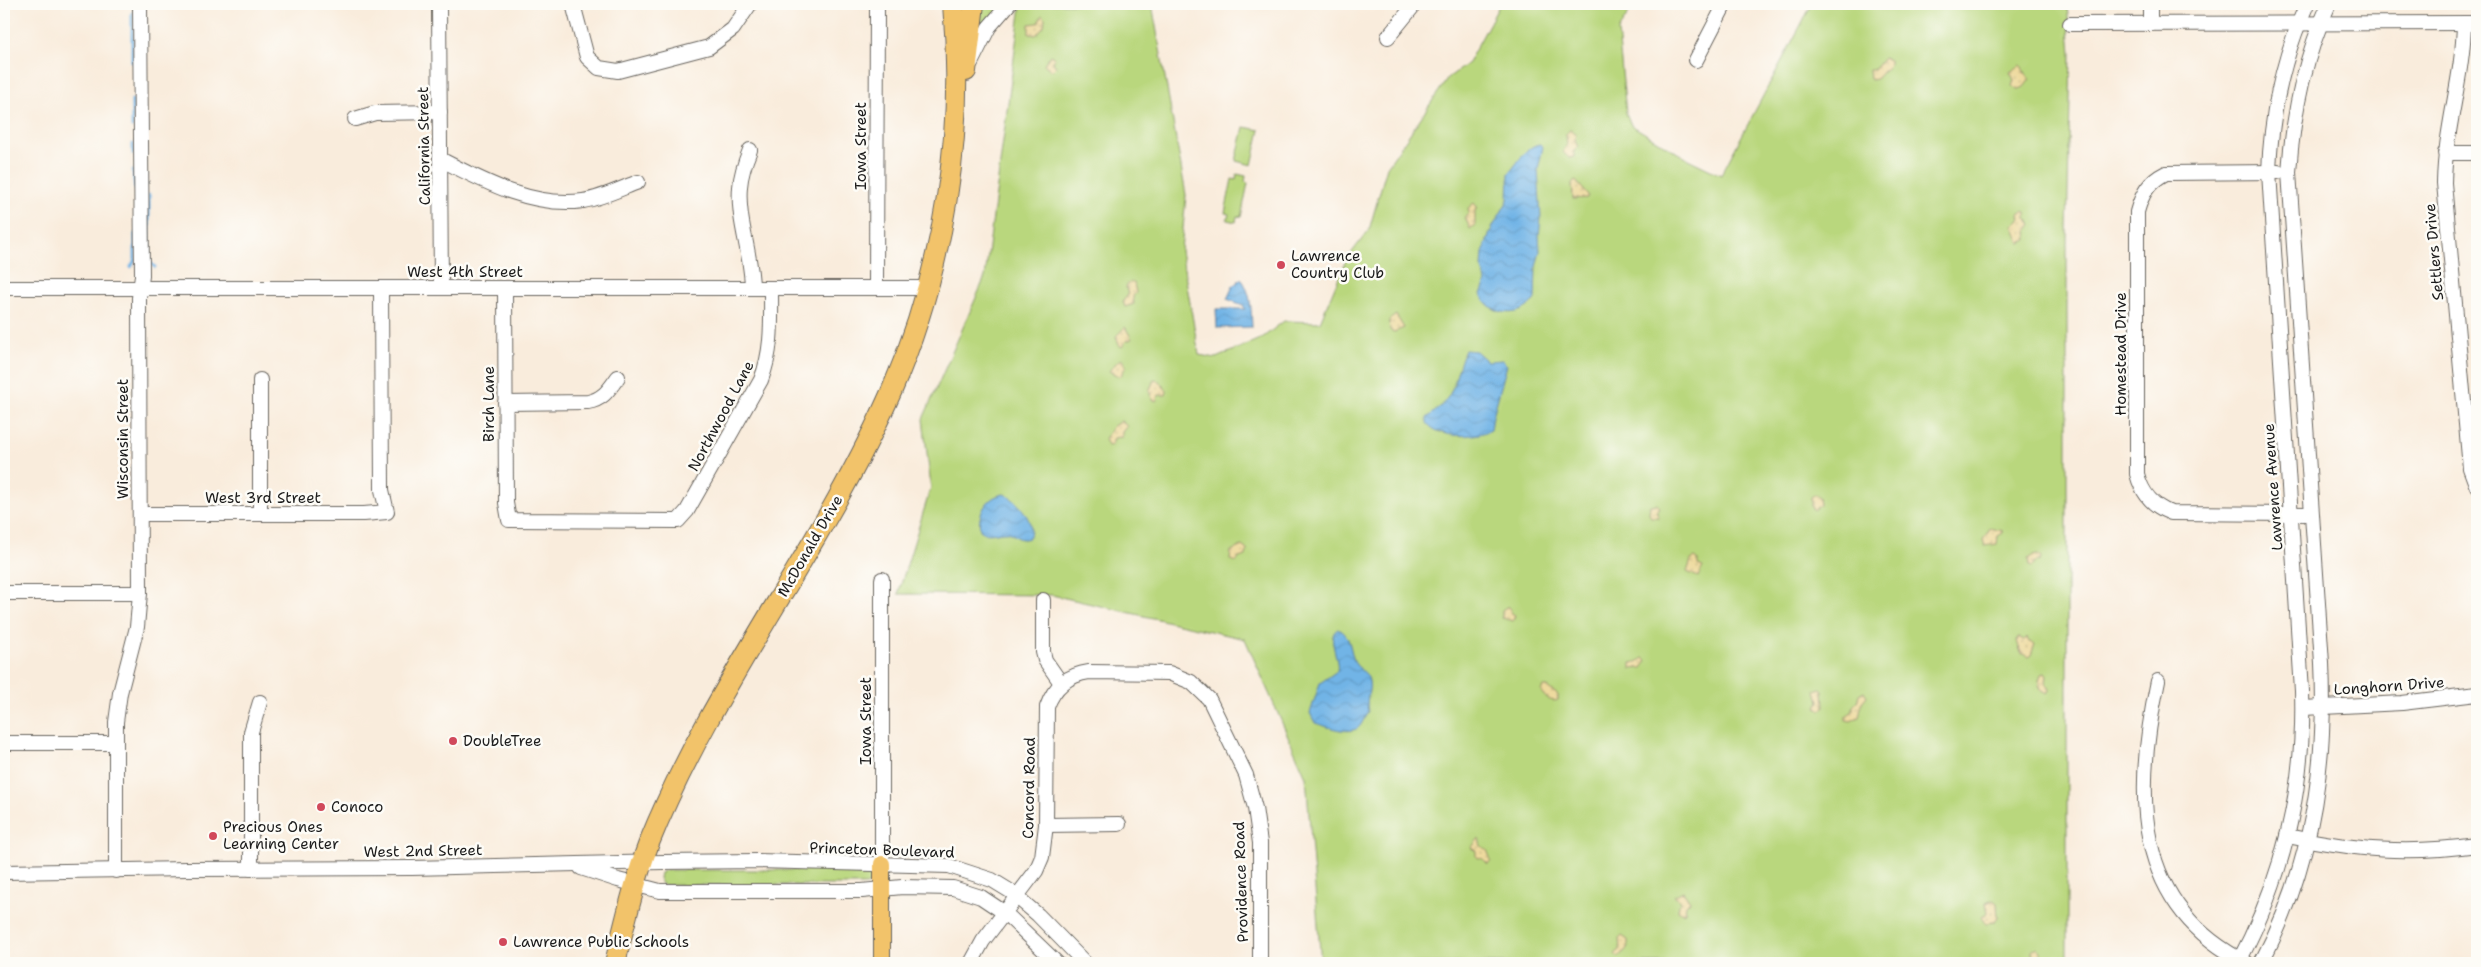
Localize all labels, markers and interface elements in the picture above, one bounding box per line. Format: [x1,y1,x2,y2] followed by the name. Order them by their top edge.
[413,86,435,206] street label: California Street
[851,102,871,190] street label: Iowa Street
[2420,203,2448,301] street label: Settlers Drive
[1291,246,1384,283] place label: Lawrence Country Club
[1275,259,1287,271] marker: Lawrence Country Club
[407,262,523,282] street label: West 4th Street
[2111,292,2131,416] street label: Homestead Drive
[683,357,759,475] street label: Northwood Lane
[479,366,499,442] street label: Birch Lane
[113,379,133,499] street label: Wisconsin Street
[2259,423,2287,551] street label: Lawrence Avenue
[205,488,321,508] street label: West 3rd Street
[773,491,847,601] street label: McDonald Drive
[2333,672,2445,700] street label: Longhorn Drive
[856,677,876,765] street label: Iowa Street
[463,731,542,751] place label: DoubleTree
[447,735,459,747] marker: DoubleTree
[1018,736,1040,839] street label: Concord Road
[331,797,383,817] place label: Conoco
[315,801,327,813] marker: Conoco
[223,817,339,854] place label: Precious Ones Learning Center
[1229,821,1253,943] street label: Providence Road
[207,830,219,842] marker: Precious Ones Learning Center
[809,837,955,863] street label: Princeton Boulevard
[363,840,483,862] street label: West 2nd Street
[513,932,689,952] place label: Lawrence Public Schools
[497,936,509,948] marker: Lawrence Public Schools

